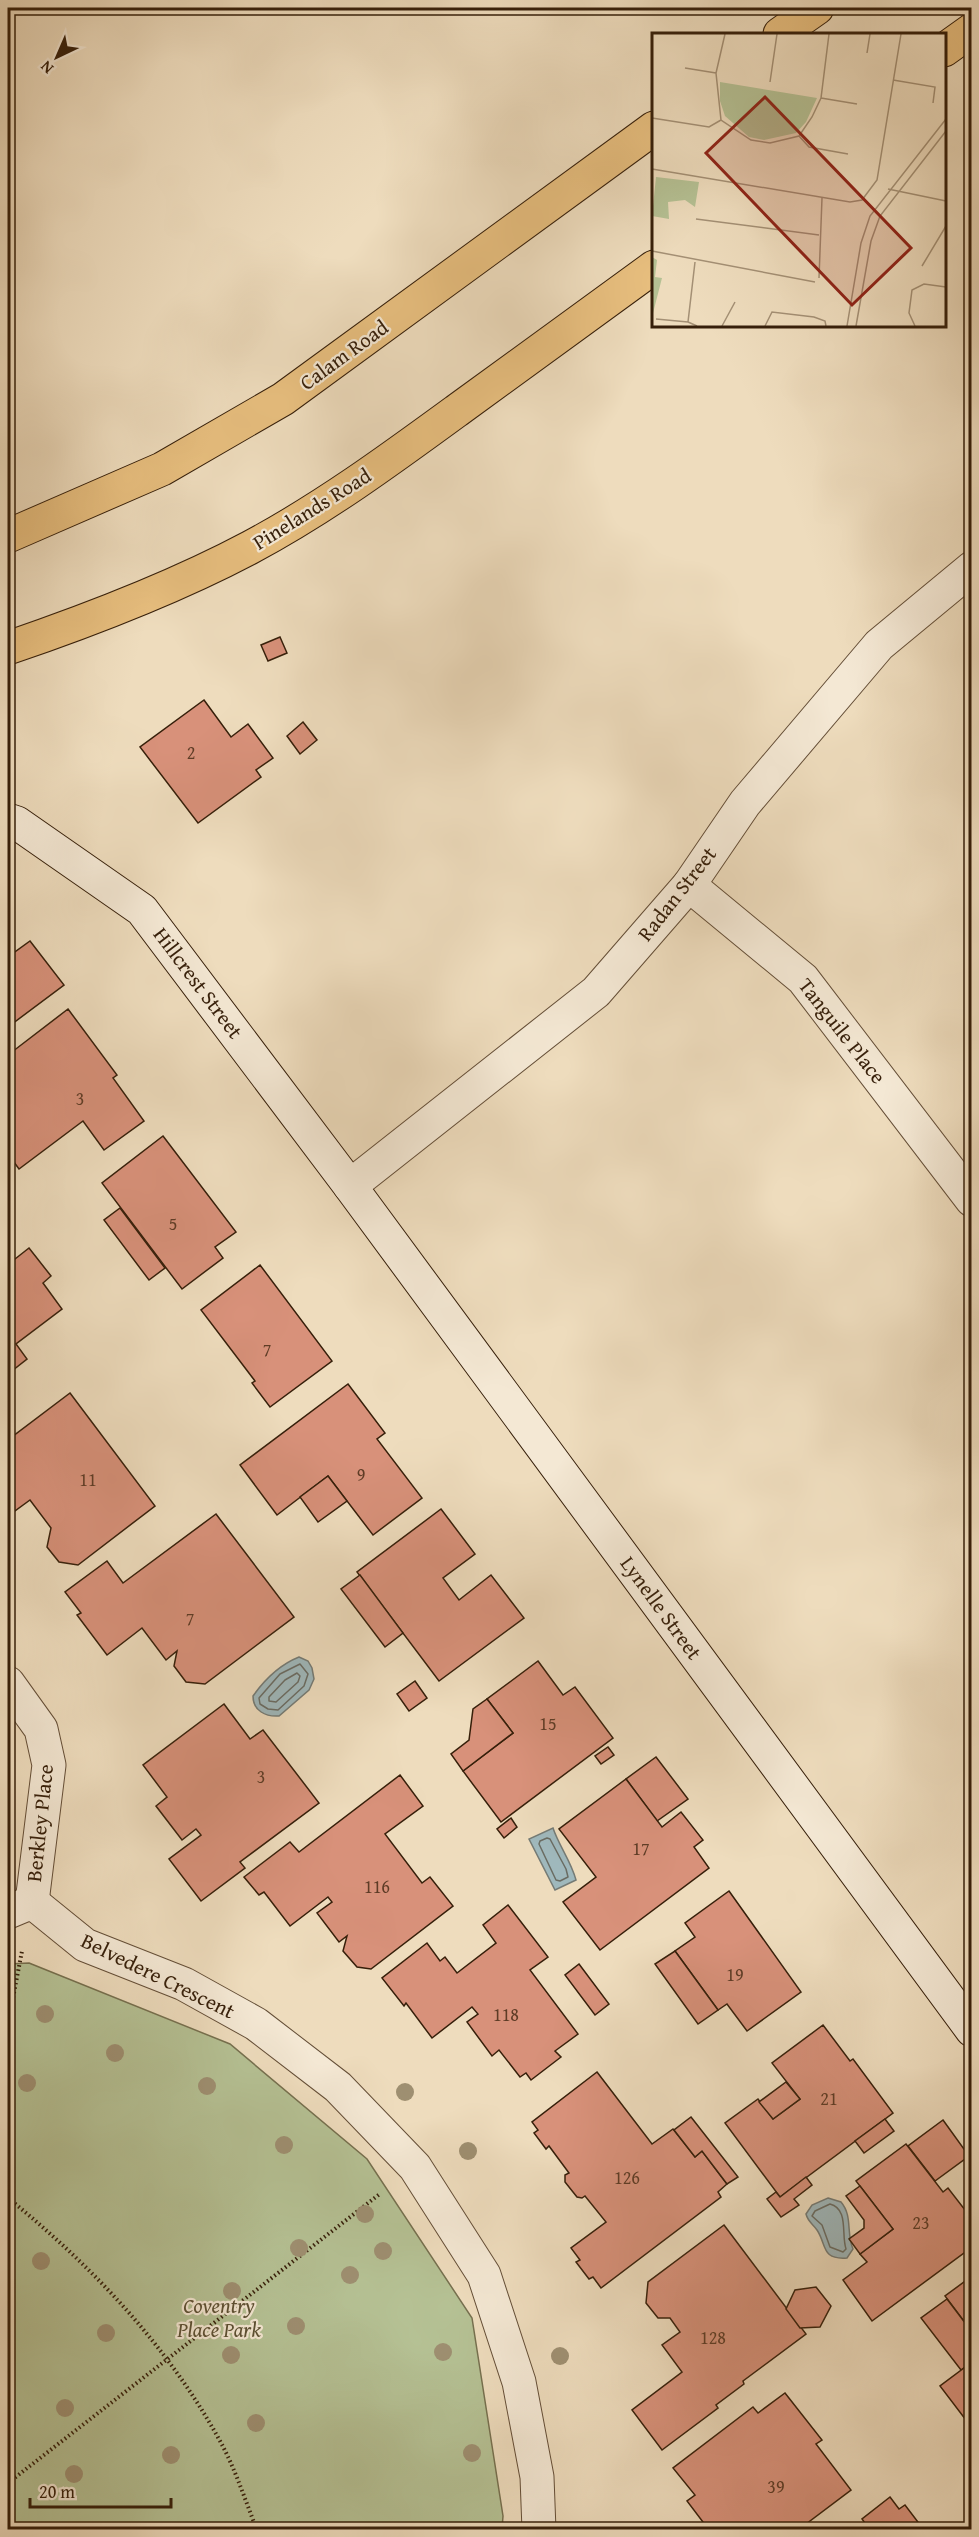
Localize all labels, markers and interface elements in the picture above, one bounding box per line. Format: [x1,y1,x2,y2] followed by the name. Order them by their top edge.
[27,27,87,87] north arrow
[652,33,946,327] inset map
[34,55,59,80] text: N
[293,311,395,397] street label: Calam Road
[246,459,378,557] street label: Pinelands Road
[187,739,195,766] house number: 2
[630,839,724,948] street label: Radan Street
[146,920,251,1045] street label: Hillcrest Street
[791,971,894,1090] street label: Tanguile Place
[76,1085,84,1112] house number: 3
[169,1210,177,1237] house number: 5
[263,1336,271,1363] house number: 7
[357,1461,365,1488] house number: 9
[79,1466,97,1493] house number: 11
[613,1549,710,1667] street label: Lynelle Street
[186,1605,194,1632] house number: 7
[539,1710,557,1737] house number: 15
[18,1762,61,1883] street label: Berkley Place
[257,1763,265,1790] house number: 3
[632,1835,650,1862] house number: 17
[364,1873,390,1900] house number: 116
[76,1925,241,2026] street label: Belvedere Crescent
[726,1961,744,1988] house number: 19
[493,2001,519,2028] house number: 118
[820,2085,838,2112] house number: 21
[614,2164,640,2191] house number: 126
[912,2209,930,2236] house number: 23
[176,2290,261,2345] park label: Coventry Place Park
[700,2324,726,2351] house number: 128
[30,2471,171,2509] scale bar
[767,2473,785,2500] house number: 39
[39,2478,75,2505] text: 20 m

